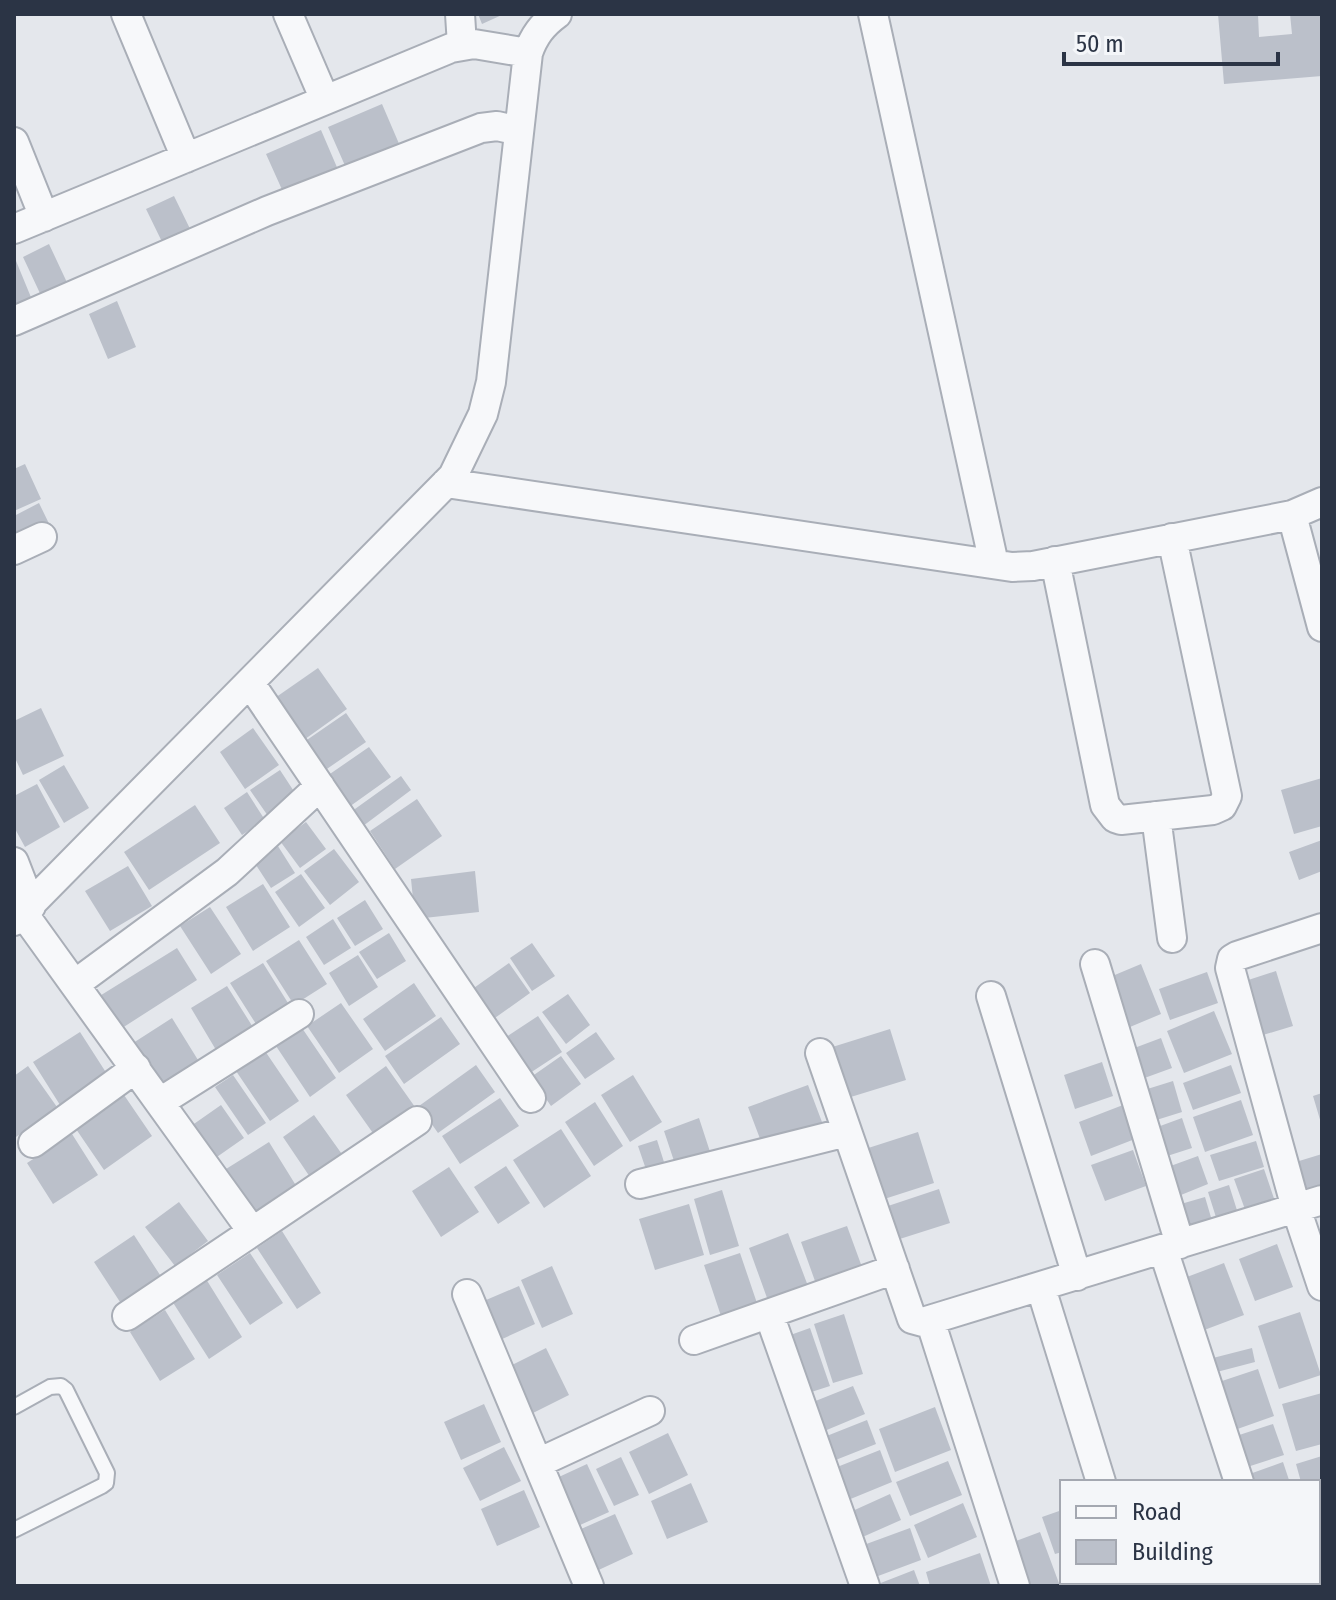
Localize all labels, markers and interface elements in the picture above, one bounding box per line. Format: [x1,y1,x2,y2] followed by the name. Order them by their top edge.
[1064,16,1278,66] scale bar
[1076,30,1124,58] text: 50 m
[1060,1480,1320,1584] legend
[1132,1498,1182,1526] text: Road
[1132,1538,1214,1566] text: Building

